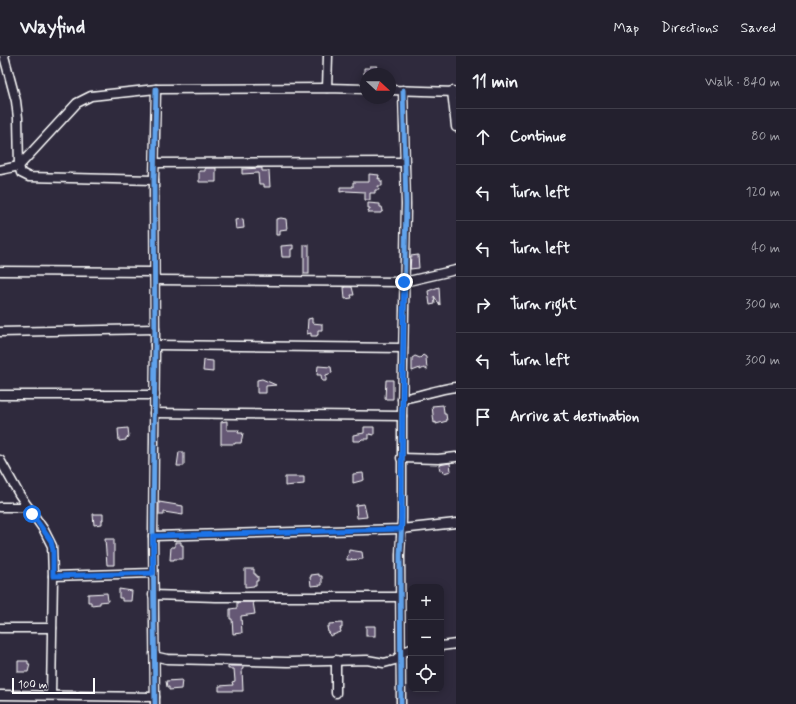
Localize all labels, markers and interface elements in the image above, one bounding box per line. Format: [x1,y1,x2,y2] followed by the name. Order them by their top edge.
[20,15,85,40] text: Wayfind
[613,19,639,37] text: Map
[661,19,719,37] text: Directions
[741,19,776,37] text: Saved
[360,68,396,104] north arrow
[472,71,518,93] text: 11 min
[705,74,780,91] text: Walk · 840 m
[472,126,494,148] icon: ahead
[510,127,566,147] text: Continue
[751,128,780,145] text: 80 m
[472,182,494,204] icon: left
[510,183,570,203] text: Turn left
[746,184,780,201] text: 120 m
[472,238,494,260] icon: left
[510,239,570,259] text: Turn left
[751,240,780,257] text: 40 m
[395,273,413,291] route end
[472,294,494,316] icon: right
[510,295,577,315] text: Turn right
[745,296,780,313] text: 300 m
[472,350,494,372] icon: left
[510,351,570,371] text: Turn left
[745,352,780,369] text: 300 m
[472,406,494,428] icon: arrive
[510,407,639,427] text: Arrive at destination
[23,505,41,523] route start
[408,584,444,692] map controls
[408,584,444,620] button: +
[408,620,444,656] button: −
[408,656,444,692] button: locate
[12,676,95,695] scale bar
[18,678,48,692] text: 100 m

